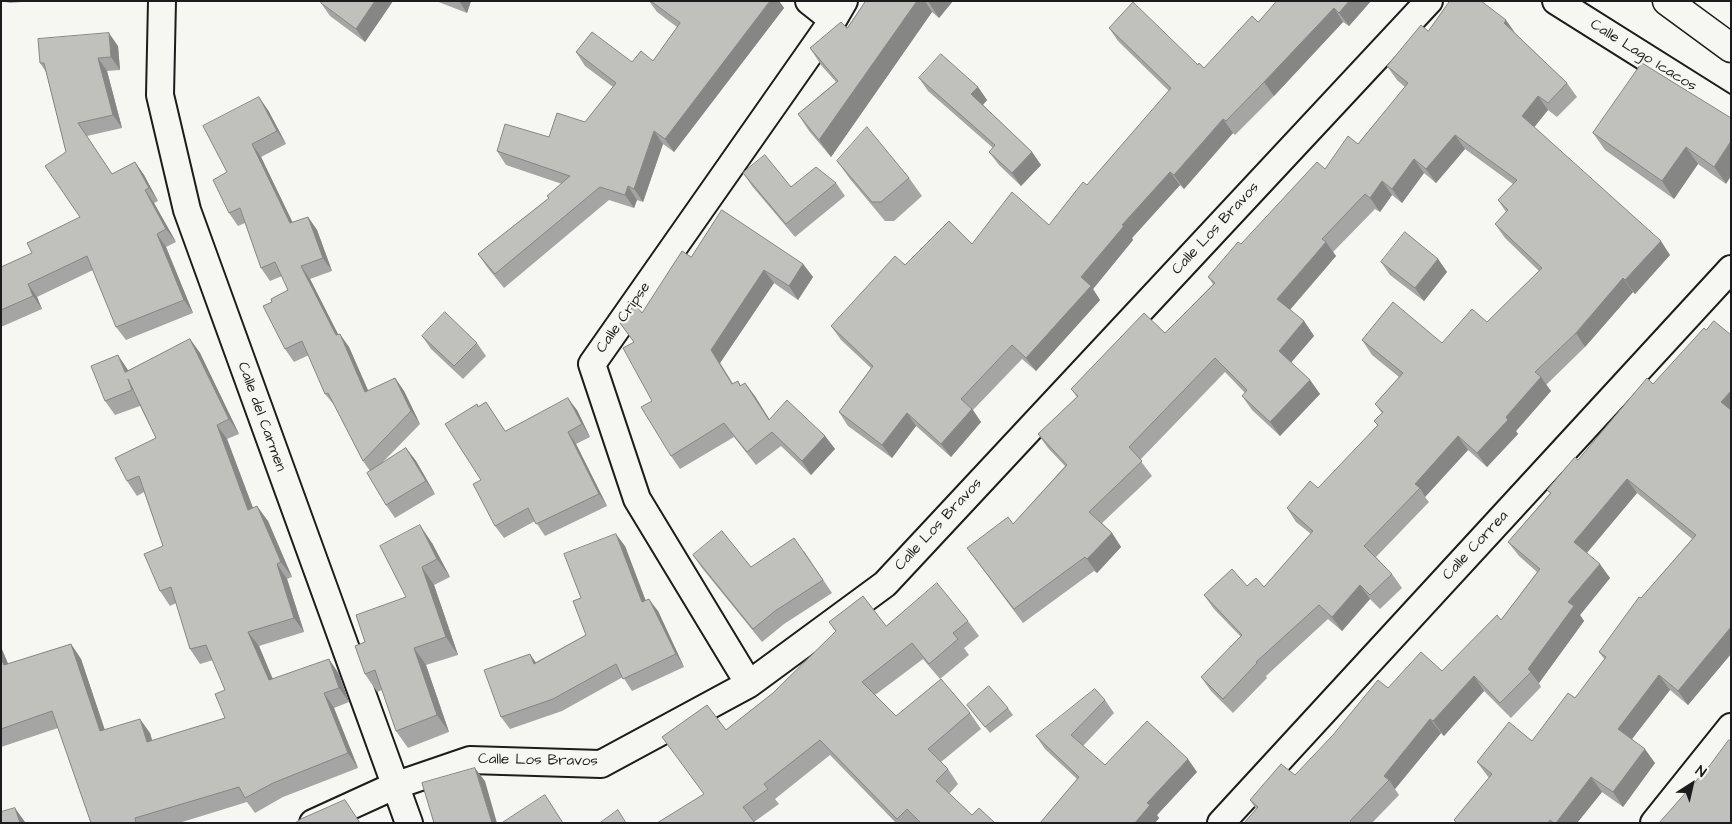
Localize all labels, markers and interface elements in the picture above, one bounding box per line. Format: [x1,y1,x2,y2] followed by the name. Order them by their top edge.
[1586,16,1700,96] street label: Calle Lago Icacos
[1169,179,1263,279] street label: Calle Los Bravos
[593,279,655,357] street label: Calle Cripse
[233,360,289,474] street label: Calle del Carmen
[892,475,986,575] street label: Calle Los Bravos
[1439,508,1513,584] street label: Calle Correa
[478,751,598,771] street label: Calle Los Bravos
[1667,759,1717,809] north arrow
[1691,761,1710,782] text: N

